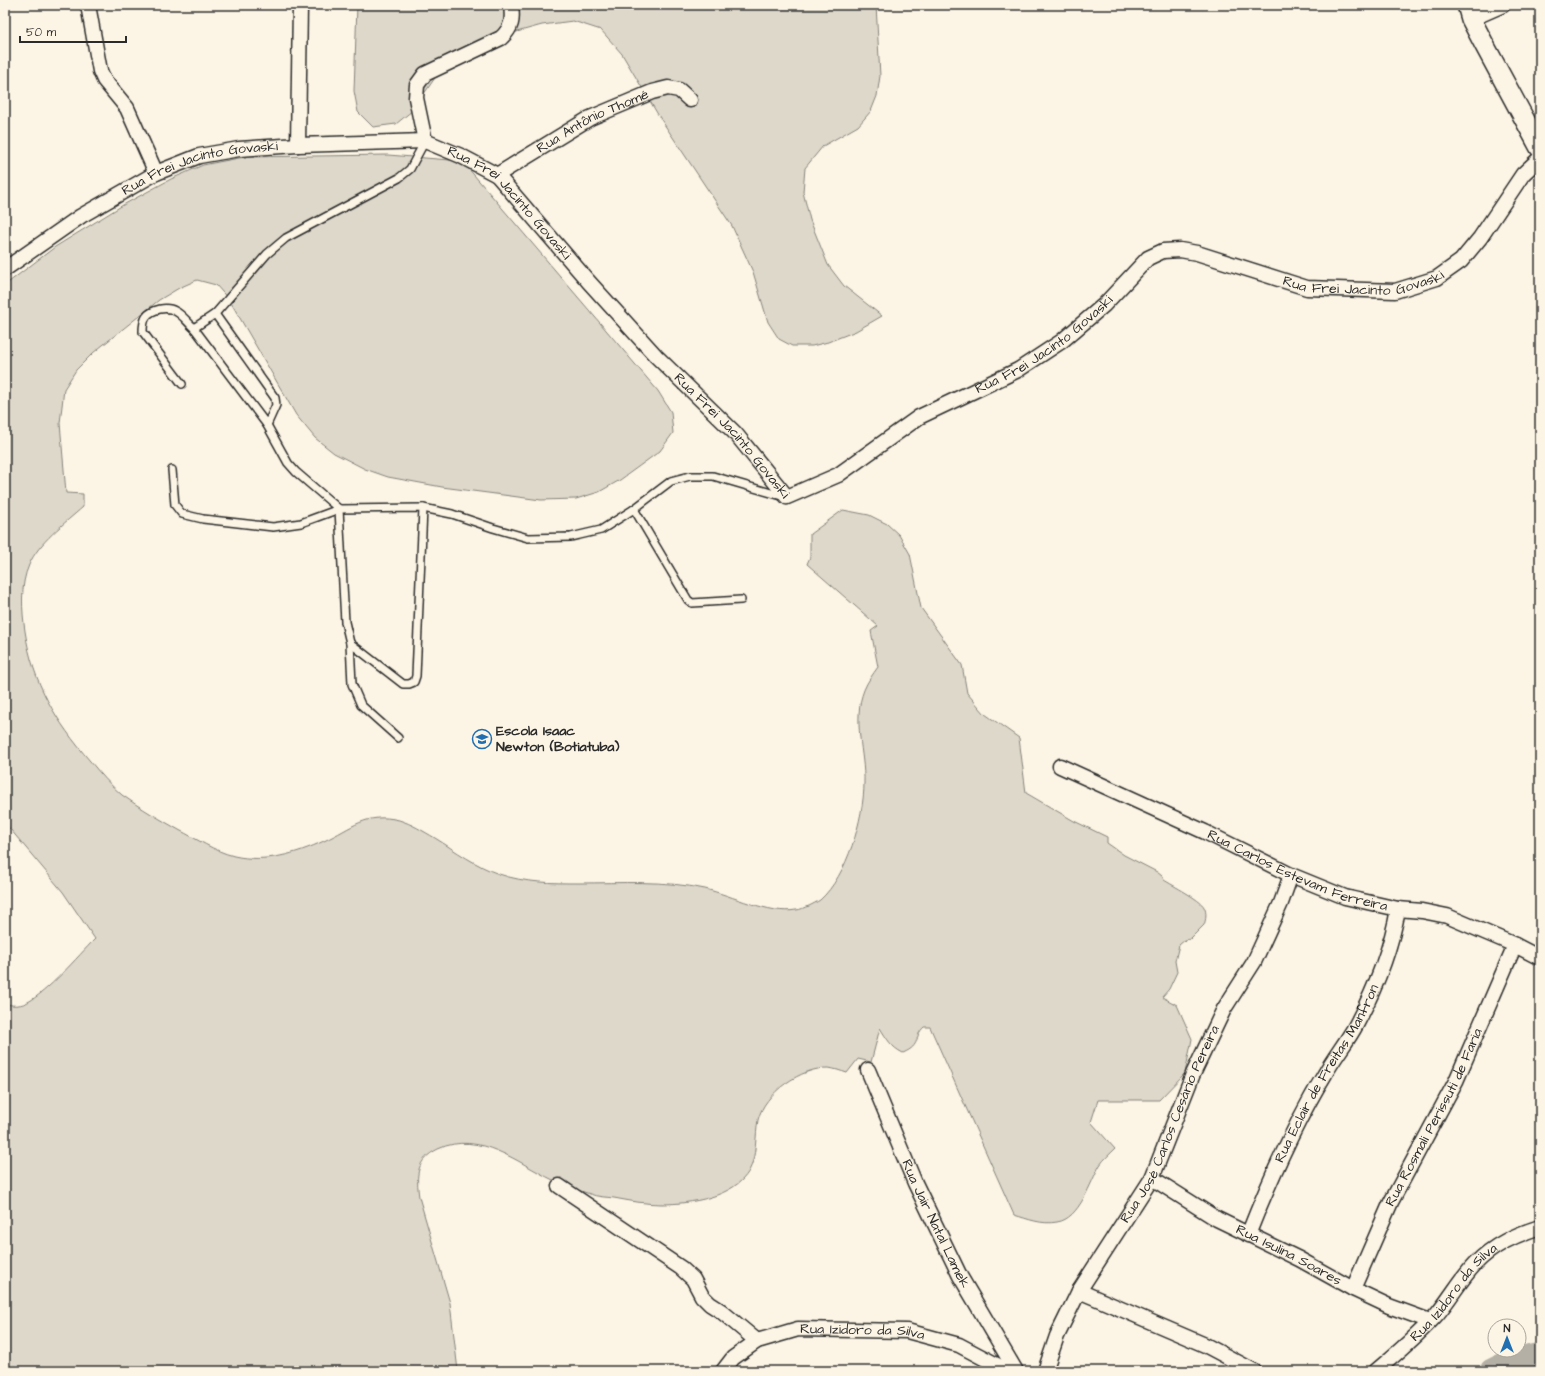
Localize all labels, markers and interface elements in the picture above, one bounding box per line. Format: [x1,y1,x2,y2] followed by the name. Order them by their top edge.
[20,18,126,44] scale bar
[26,24,57,41] text: 50 m
[533,84,652,158] street label: Rua Antônio Thomé
[118,136,279,201] street label: Rua Frei Jacinto Govaski
[444,141,576,264] street label: Rua Frei Jacinto Govaski
[1280,266,1448,301] street label: Rua Frei Jacinto Govaski
[972,291,1118,399] street label: Rua Frei Jacinto Govaski
[669,369,794,503] street label: Rua Frei Jacinto Govaski
[496,721,619,757] place label: Escola Isaac Newton (Botiatuba)
[471,728,493,750] school or university icon: Escola Isaac Newton (Botiatuba)
[1204,825,1389,916] street label: Rua Carlos Estevam Ferreira
[1270,981,1384,1166] street label: Rua Eclair de Freitas Manfron
[1115,1022,1225,1227] street label: Rua José Carlos Cesário Pereira
[1380,1025,1488,1210] street label: Rua Rosmali Perissuti de Faria
[896,1157,975,1292] street label: Rua Jair Natal Lamek
[1232,1220,1345,1291] street label: Rua Isulina Soares
[1406,1238,1501,1346] street label: Rua Izidoro da Silva
[1487,1318,1527,1358] north arrow
[800,1319,927,1345] street label: Rua Izidoro da Silva
[1504,1321,1511,1336] text: N

